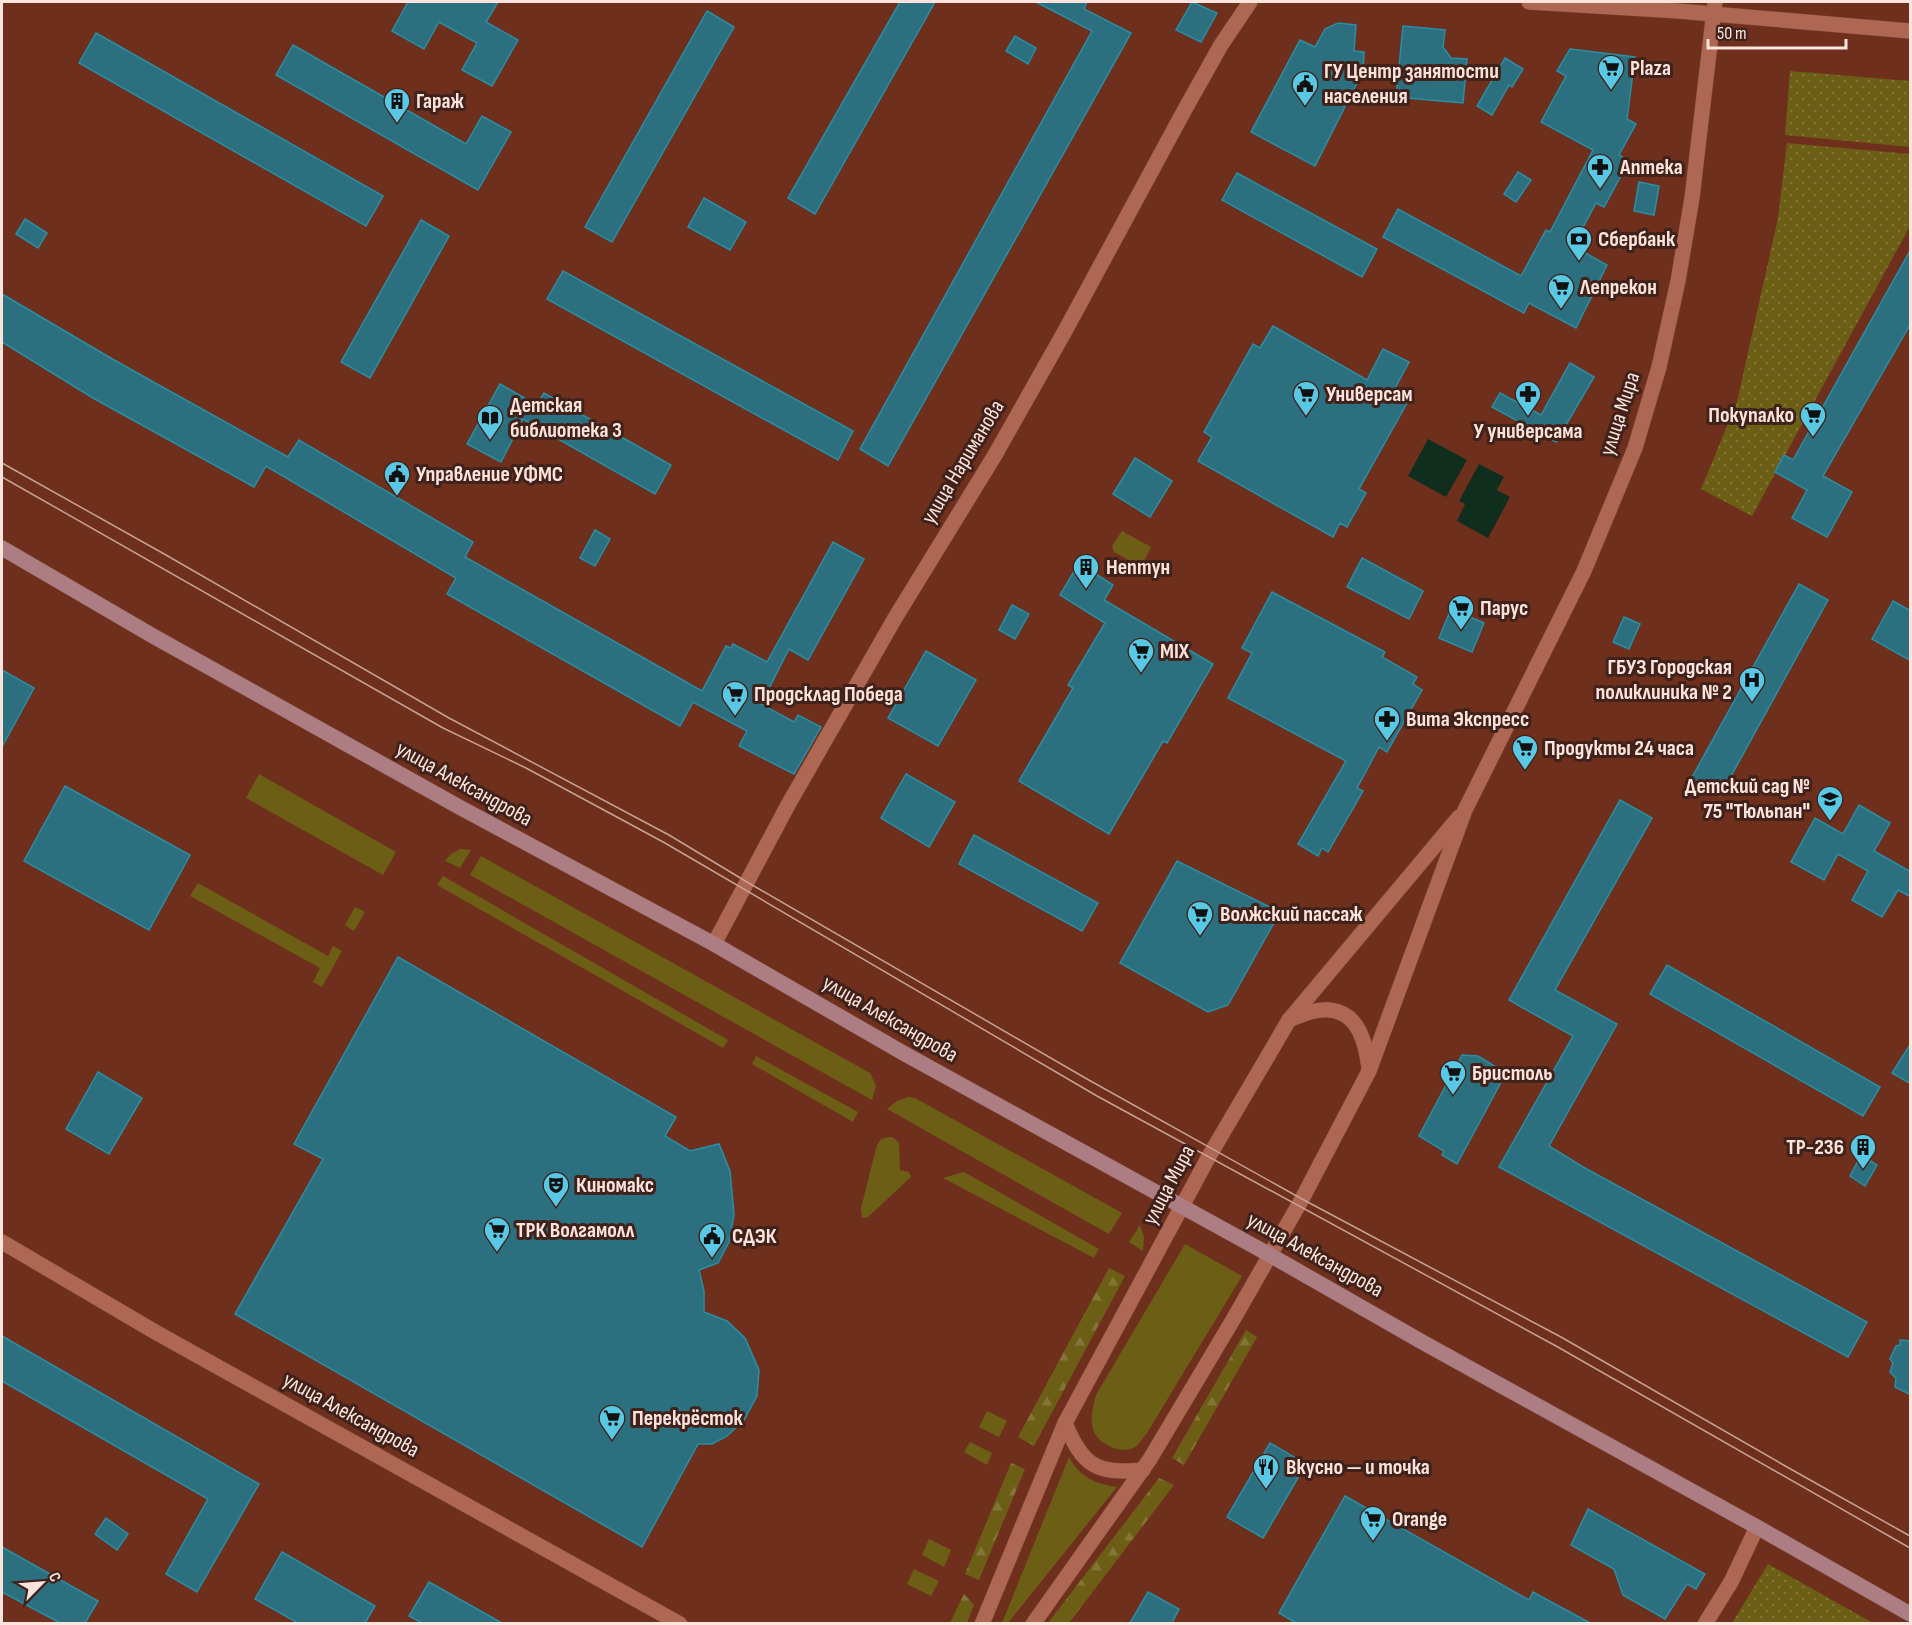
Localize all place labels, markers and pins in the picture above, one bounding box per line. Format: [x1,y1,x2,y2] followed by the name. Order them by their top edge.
[1596,53,1626,91] supermarket icon: Plaza
[1630,55,1671,82] place label: Plaza
[1324,58,1499,110] place label: ГУ Центр занятости населения
[1290,69,1320,107] public building icon: ГУ Центр занятости населения
[382,86,412,124] building icon: Гараж
[416,88,465,115] place label: Гараж
[1585,152,1615,190] pharmacy icon: Аптека
[1619,154,1683,181] place label: Аптека
[1564,224,1594,262] bank icon: Сбербанк
[1598,226,1676,253] place label: Сбербанк
[1546,272,1576,310] supermarket icon: Лепрекон
[1579,274,1657,301] place label: Лепрекон
[1291,379,1321,417] supermarket icon: Универсам
[1513,379,1543,417] pharmacy icon: У универсама
[1326,381,1413,408] place label: Универсам
[510,392,622,444] place label: Детская библиотека 3
[1798,400,1828,438] supermarket icon: Покупалко
[1708,402,1794,429] place label: Покупалко
[475,403,505,441] library icon: Детская библиотека 3
[1473,418,1583,445] place label: У универсама
[382,459,412,497] public building icon: Управление УФМС
[416,461,563,488] place label: Управление УФМС
[1071,552,1101,590] building icon: Нептун
[1106,554,1170,581] place label: Нептун
[1446,593,1476,631] supermarket icon: Парус
[1480,595,1528,622] place label: Парус
[1126,636,1156,674] supermarket icon: MIX
[1160,638,1190,665] place label: MIX
[1596,654,1732,706] place label: ГБУЗ Городская поликлиника № 2
[1737,665,1767,703] hospital icon: ГБУЗ Городская поликлиника № 2
[720,679,750,717] supermarket icon: Продсклад Победа
[754,681,903,708] place label: Продсклад Победа
[1372,704,1402,742] pharmacy icon: Вита Экспресс
[1406,706,1529,733] place label: Вита Экспресс
[1510,733,1540,771] supermarket icon: Продукты 24 часа
[1544,735,1694,762] place label: Продукты 24 часа
[1685,773,1810,825] place label: Детский сад № 75 "Тюльпан"
[1815,784,1845,822] school or university icon: Детский сад № 75 "Тюльпан"
[1185,899,1215,937] supermarket icon: Волжский пассаж
[1220,901,1363,928] place label: Волжский пассаж
[1438,1058,1468,1096] supermarket icon: Бристоль
[1472,1060,1553,1087] place label: Бристоль
[1848,1132,1878,1170] building icon: ТР-236
[1786,1134,1844,1161] place label: ТР-236
[541,1170,571,1208] theatre icon: Киномакс
[576,1172,654,1199] place label: Киномакс
[482,1215,512,1253] supermarket icon: ТРК Волгамолл
[516,1217,635,1244] place label: ТРК Волгамолл
[697,1221,727,1259] public building icon: СДЭК
[732,1223,777,1250] place label: СДЭК
[597,1403,627,1441] supermarket icon: Перекрёсток
[632,1405,744,1432] place label: Перекрёсток
[1251,1452,1281,1490] restaurant icon: Вкусно — и точка
[1286,1454,1430,1481] place label: Вкусно — и точка
[1358,1504,1388,1542] supermarket icon: Orange
[1392,1506,1447,1533] place label: Orange

